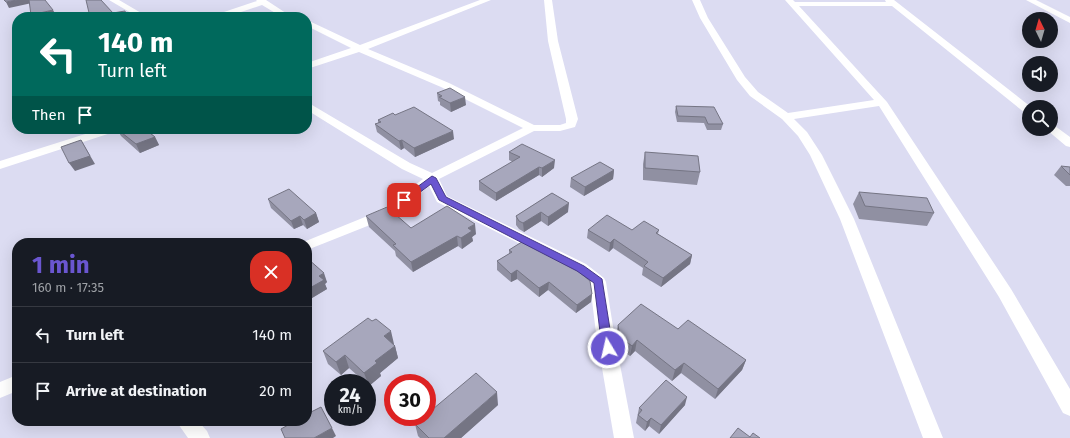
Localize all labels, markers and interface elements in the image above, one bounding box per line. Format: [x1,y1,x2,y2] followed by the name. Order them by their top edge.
[1022,12,1058,48] north arrow
[1022,12,1058,136] map controls
[98,26,174,59] text: 140 m
[32,28,84,80] icon: left
[1022,56,1058,92] button: sound
[98,60,167,82] text: Turn left
[1022,100,1058,136] button: search
[74,104,96,126] icon: arrive
[32,106,66,124] text: Then
[387,183,421,217] pin
[393,189,415,211] icon: arrive
[32,251,90,279] text: 1 min
[250,251,292,293] button: close
[32,280,104,295] text: 160 m · 17:35
[32,324,54,346] icon: left
[66,326,124,344] text: Turn left
[252,326,292,344] text: 140 m
[587,327,629,369] position arrow
[384,374,436,426] speed limit sign: 30
[32,380,54,402] icon: arrive
[66,382,207,400] text: Arrive at destination
[259,382,292,400] text: 20 m
[339,383,361,407] text: 24
[338,404,362,416] text: km/h

